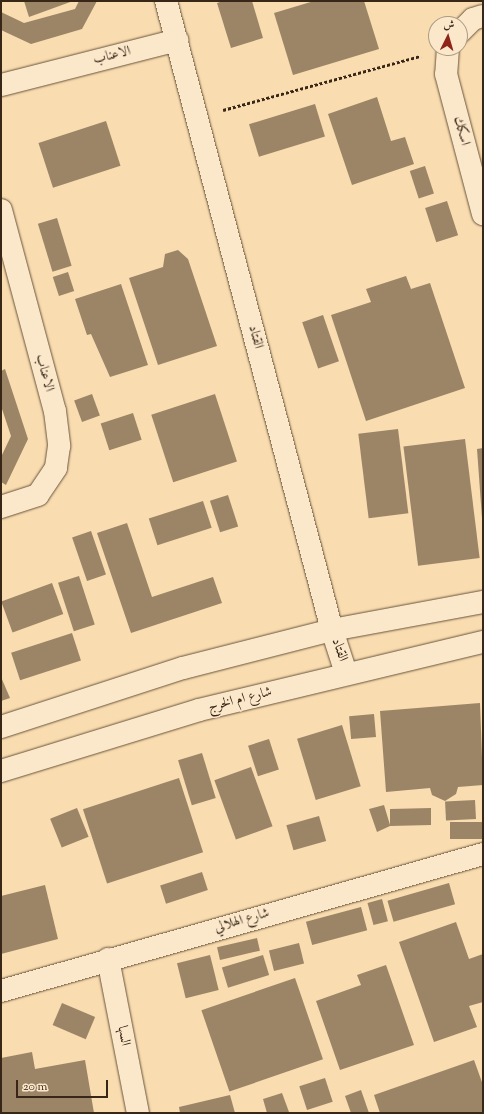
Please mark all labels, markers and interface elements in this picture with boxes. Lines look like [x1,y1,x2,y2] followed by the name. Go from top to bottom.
[428,16,468,56] north arrow
[443,17,455,33] text: ش
[91,43,133,69] street label: الاعناب
[449,114,473,148] street label: اسكك
[244,323,266,351] street label: القتاد
[31,352,57,394] street label: الاعناب
[327,636,351,664] street label: القتاد
[206,684,274,716] street label: شارع ام الخرج
[213,905,271,937] street label: شارع الهلالي
[113,1024,133,1048] street label: السها
[18,1072,110,1098] scale bar
[23,1078,47,1096] text: 20 m

